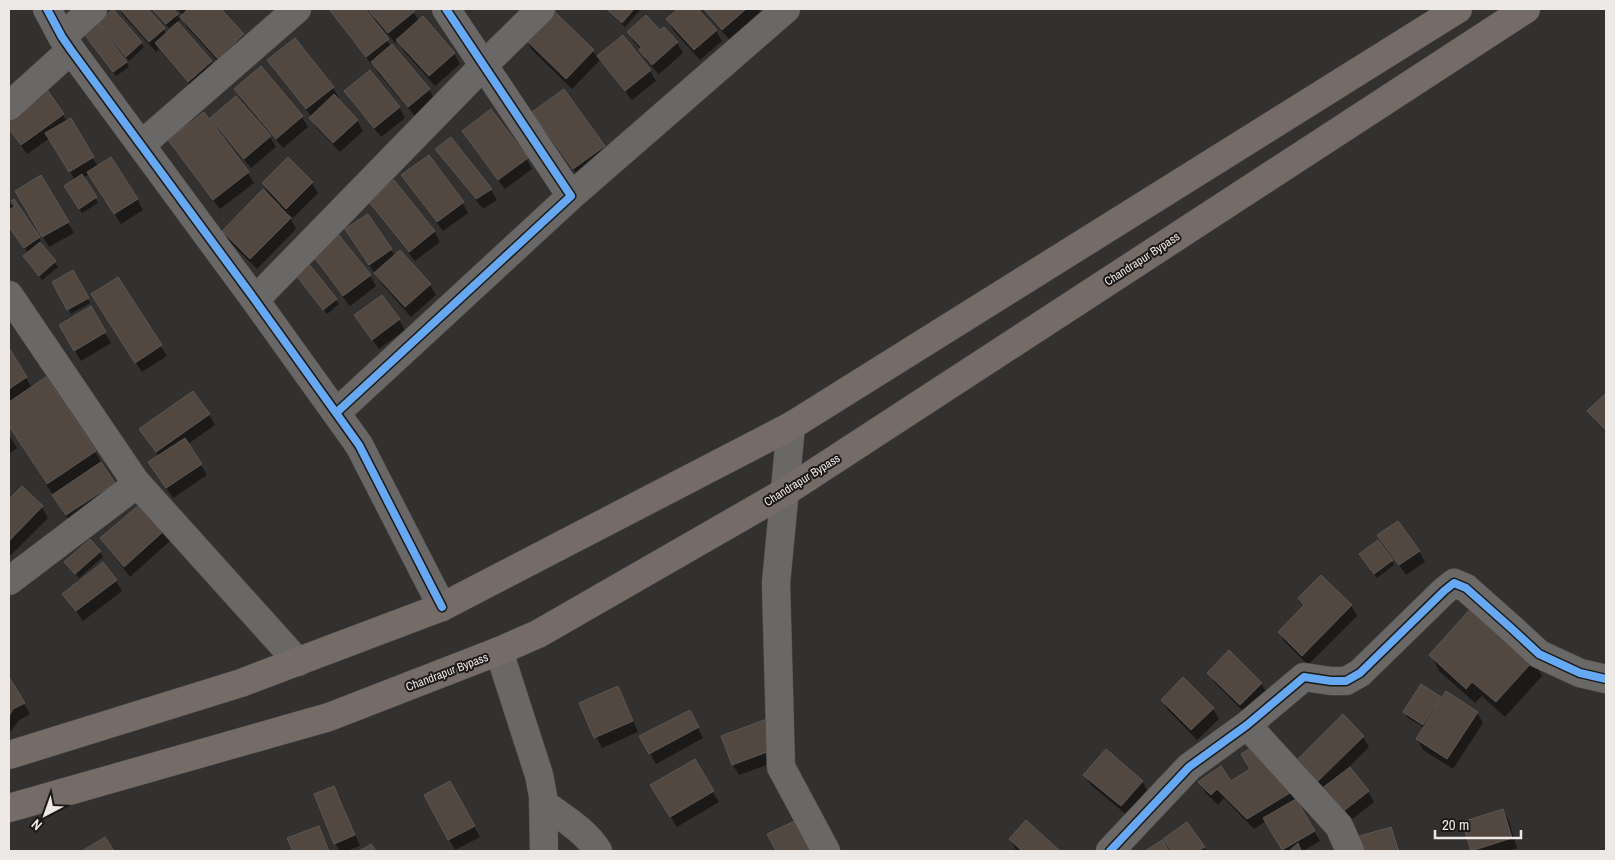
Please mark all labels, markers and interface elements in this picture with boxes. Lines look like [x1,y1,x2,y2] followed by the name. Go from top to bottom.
[1101,229,1183,289] street label: Chandrapur Bypass
[761,450,843,510] street label: Chandrapur Bypass
[404,649,491,695] street label: Chandrapur Bypass
[20,790,70,840] north arrow
[1435,808,1521,840] scale bar
[1442,814,1469,835] text: 20 m
[27,815,46,834] text: N

